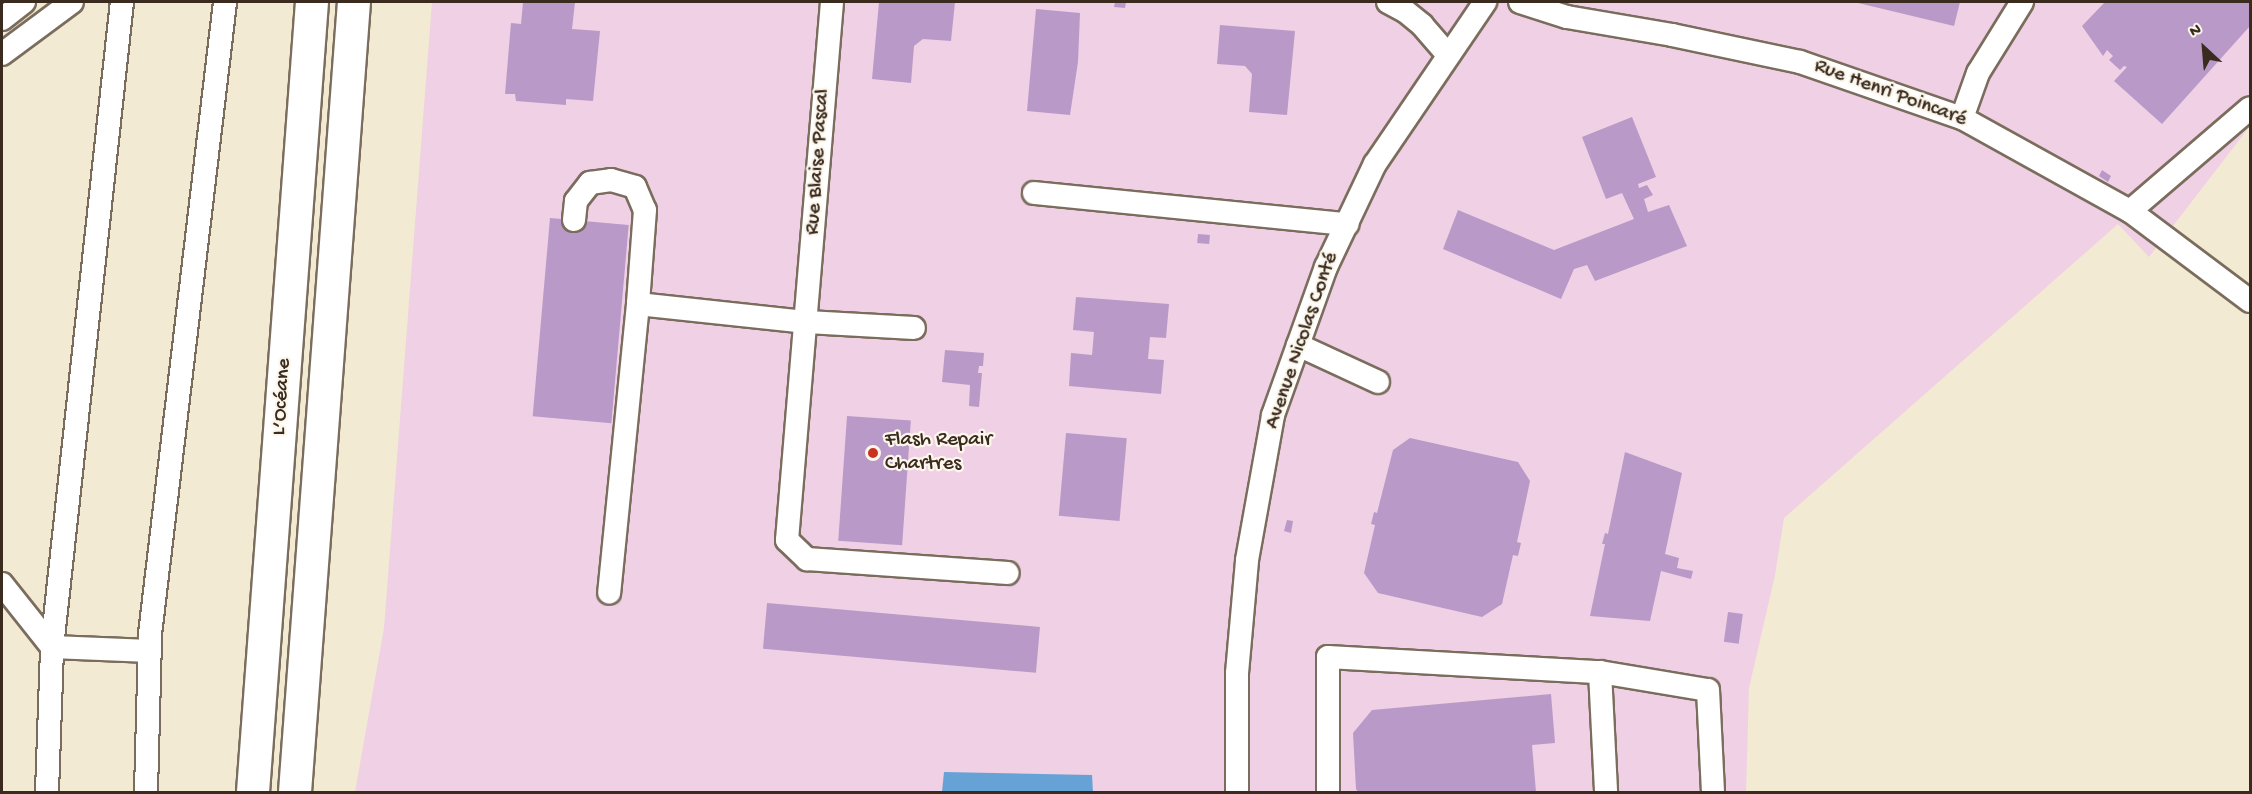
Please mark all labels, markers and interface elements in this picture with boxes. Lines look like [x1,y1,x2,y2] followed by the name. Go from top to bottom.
[2174,18,2234,78] north arrow
[2187,21,2205,42] text: N
[1810,55,1970,133] street label: Rue Henri Poincaré
[801,88,837,236] street label: Rue Blaise Pascal
[1261,249,1345,433] street label: Avenue Nicolas Conté
[268,358,298,436] street label: L’Océane
[885,428,992,478] place label: Flash Repair Chartres
[866,446,880,460] marker: Flash Repair Chartres

